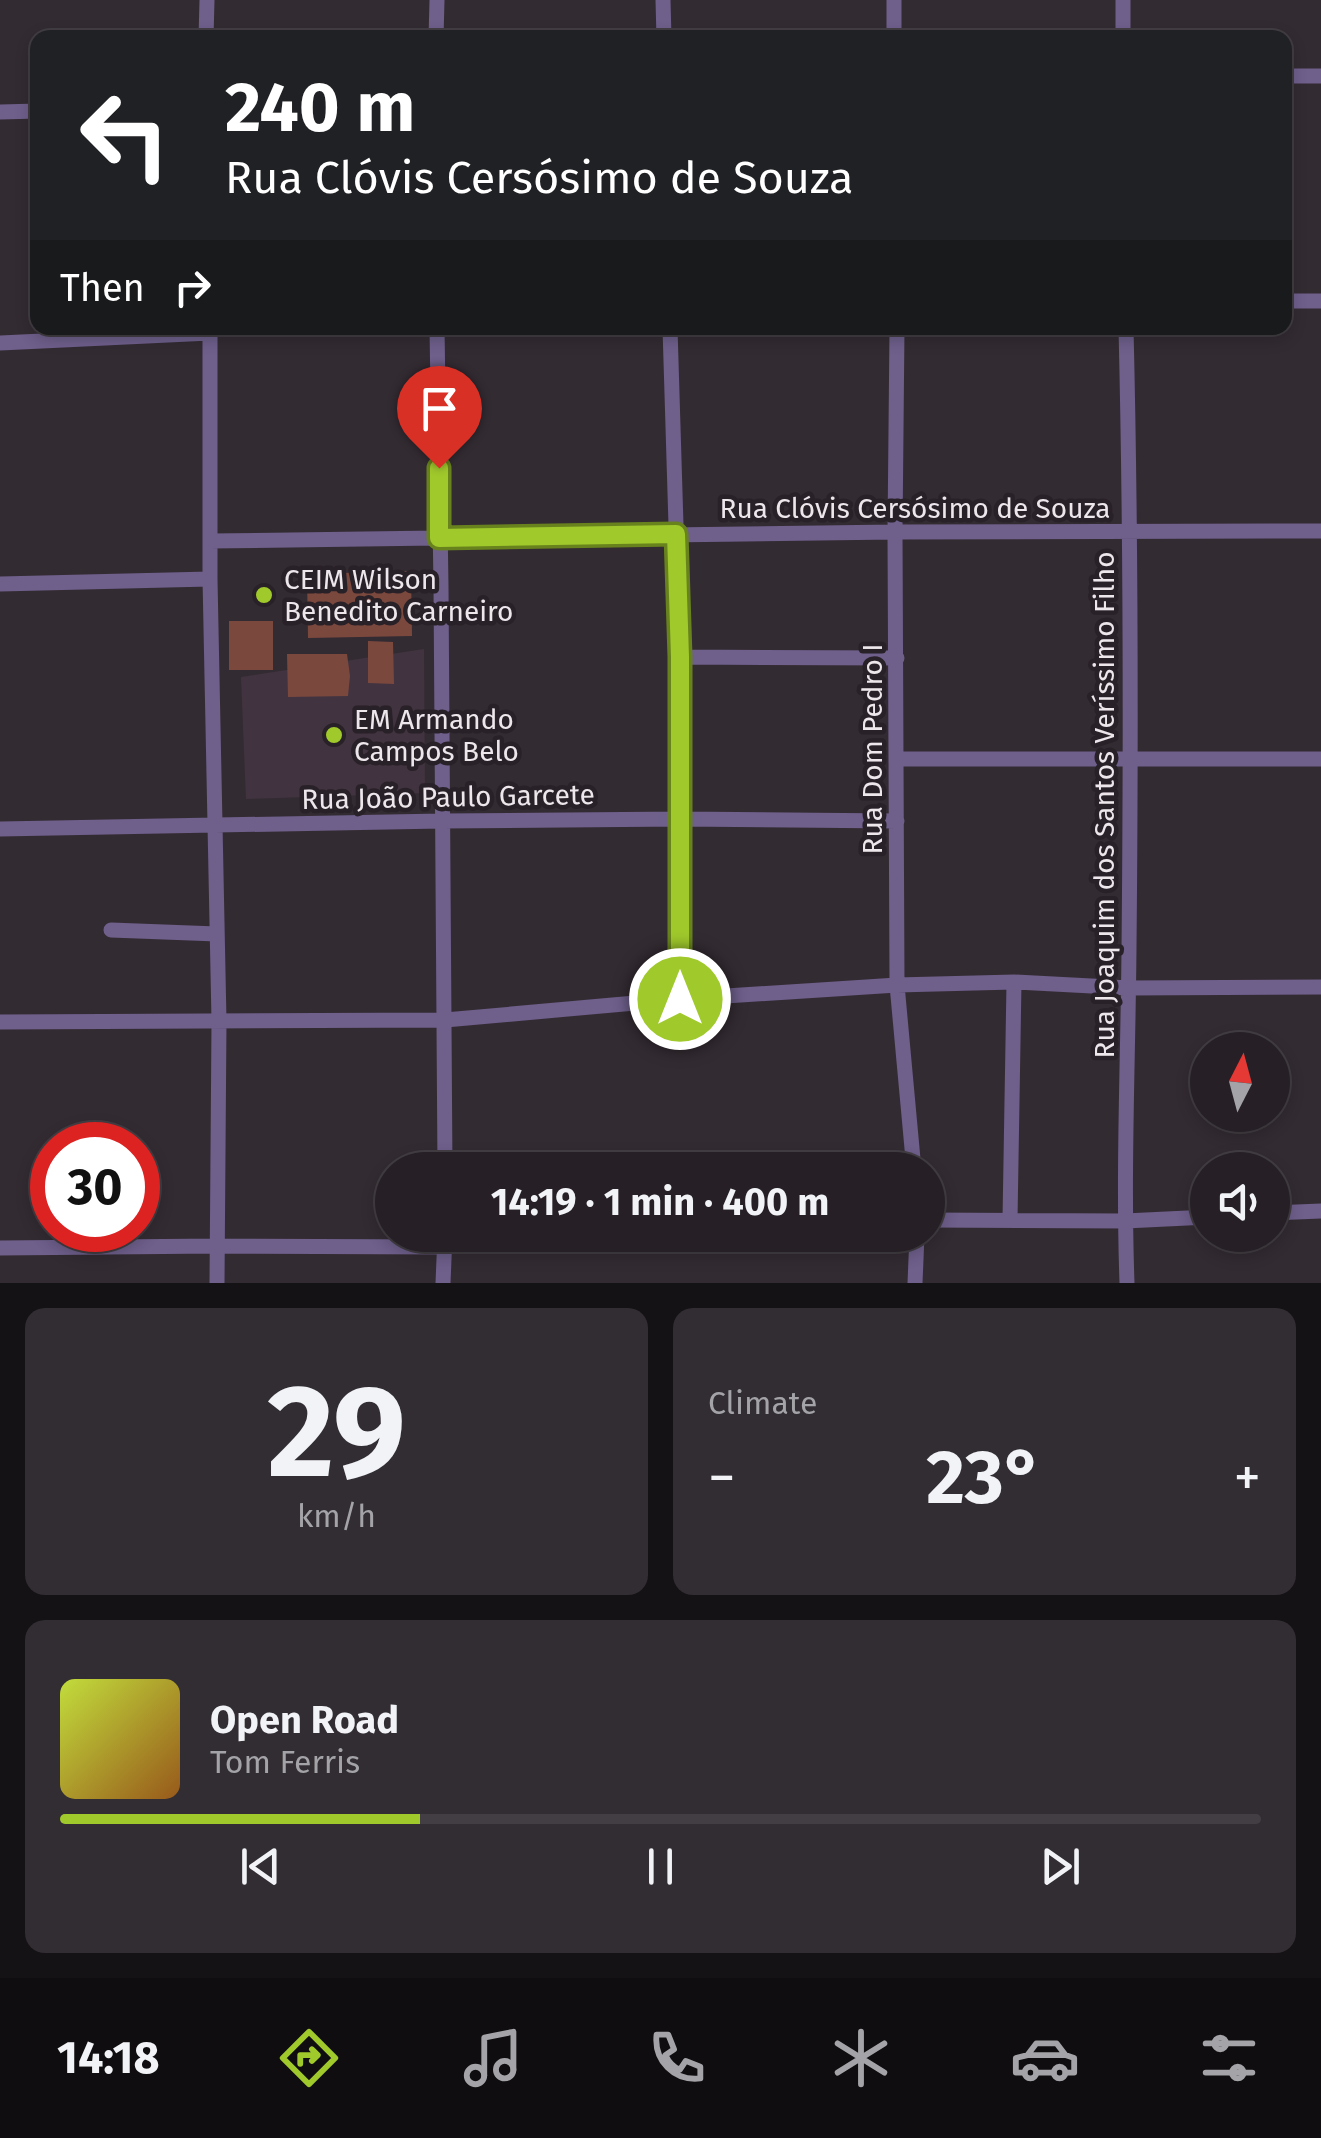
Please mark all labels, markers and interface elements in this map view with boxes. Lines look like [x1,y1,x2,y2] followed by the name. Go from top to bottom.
[225,66,415,150] text: 240 m
[60,70,190,200] icon: left
[225,151,854,205] text: Rua Clóvis Cersósimo de Souza
[165,260,220,315] icon: right
[60,265,145,311] text: Then
[397,366,482,469] pin
[412,381,467,436] icon: arrive
[719,492,1111,525] street label: Rua Clóvis Cersósimo de Souza
[1088,551,1121,1059] street label: Rua Joaquim dos Santos Veríssimo Filho
[284,563,513,628] place label: CEIM Wilson Benedito Carneiro
[253,584,275,606] marker: CEIM Wilson Benedito Carneiro
[856,643,889,855] street label: Rua Dom Pedro I
[354,703,519,768] place label: EM Armando Campos Belo
[323,724,345,746] marker: EM Armando Campos Belo
[301,778,595,816] street label: Rua João Paulo Garcete
[628,947,732,1051] position arrow
[1190,1032,1290,1132] north arrow
[1190,1032,1290,1252] map controls
[30,1122,160,1252] speed limit sign: 30
[1190,1152,1290,1252] button: sound
[491,1179,829,1225] text: 14:19 · 1 min · 400 m
[267,1354,406,1510] text: 29
[708,1384,817,1422] text: Climate
[926,1433,1043,1523] text: 23°
[708,1445,736,1511] text: −
[1234,1445,1261,1511] text: +
[297,1497,376,1535] text: km/h
[210,1697,399,1743] text: Open Road
[210,1743,360,1781] text: Tom Ferris
[233,1839,288,1894] icon: previous
[633,1839,688,1894] icon: pause
[1033,1839,1088,1894] icon: next
[274,2023,344,2093] icon: directions
[458,2023,528,2093] icon: music
[642,2023,712,2093] icon: phone
[826,2023,896,2093] icon: climate
[1010,2023,1080,2093] icon: car
[1194,2023,1264,2093] icon: filters
[57,2031,160,2085] text: 14:18

